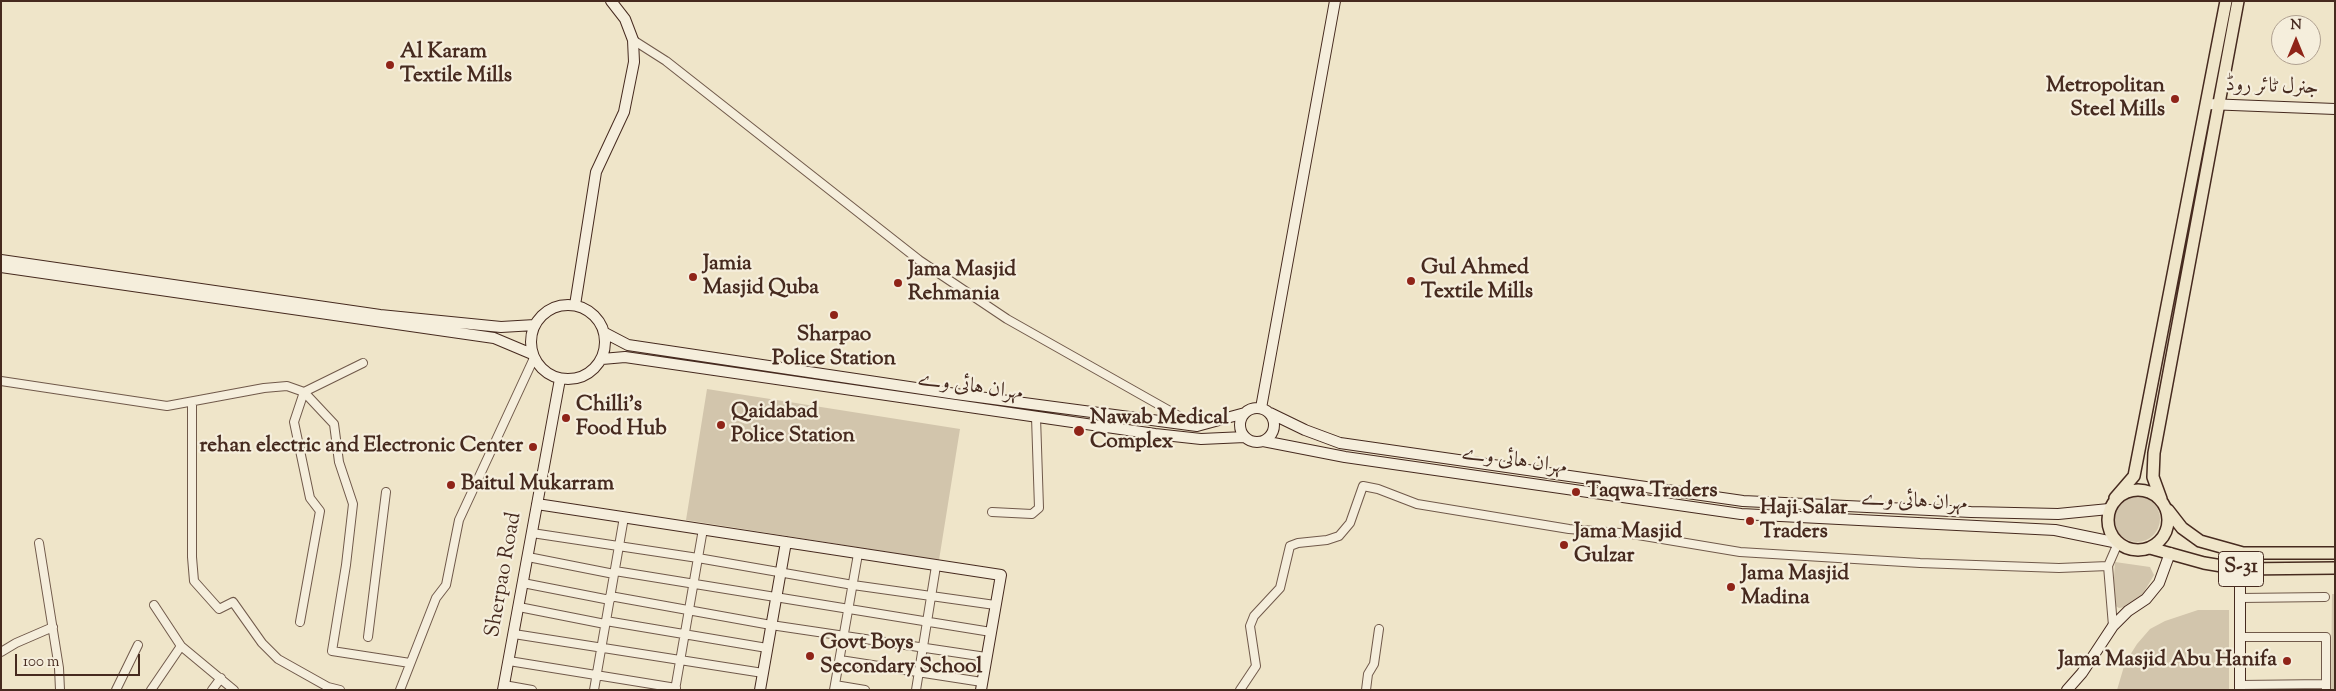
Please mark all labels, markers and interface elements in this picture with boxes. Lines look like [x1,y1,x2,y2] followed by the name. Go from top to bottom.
[2271,15,2321,65] north arrow
[2290,16,2302,36] text: N
[400,40,512,90] place label: Al Karam Textile Mills
[384,59,396,71] marker: Al Karam Textile Mills
[2046,74,2165,124] place label: Metropolitan Steel Mills
[2225,74,2319,102] street label: جنرل ٹائر روڈ
[2169,93,2181,105] marker: Metropolitan Steel Mills
[703,252,819,302] place label: Jamia Masjid Quba
[1421,256,1533,306] place label: Gul Ahmed Textile Mills
[908,258,1016,308] place label: Jama Masjid Rehmania
[687,271,699,283] marker: Jamia Masjid Quba
[1405,275,1417,287] marker: Gul Ahmed Textile Mills
[892,277,904,289] marker: Jama Masjid Rehmania
[828,309,840,321] marker: Sharpao Police Station
[772,323,896,373] place label: Sharpao Police Station
[916,368,1024,408] street label: مہران ہائی وے
[576,393,667,443] place label: Chilli's Food Hub
[731,400,855,450] place label: Qaidabad Police Station
[1090,406,1229,456] place label: Nawab Medical Complex
[560,412,572,424] marker: Chilli's Food Hub
[715,419,727,431] marker: Qaidabad Police Station
[1072,424,1086,438] marker: Nawab Medical Complex
[199,434,523,460] place label: rehan electric and Electronic Center
[527,441,539,453] marker: rehan electric and Electronic Center
[1460,442,1568,482] street label: مہران ہائی وے
[461,472,614,498] place label: Baitul Mukarram
[445,479,457,491] marker: Baitul Mukarram
[1586,479,1717,505] place label: Taqwa Traders
[1570,486,1582,498] marker: Taqwa Traders
[1860,488,1968,518] street label: مہران ہائی وے
[1760,496,1848,546] place label: Haji Salar Traders
[482,511,528,639] street label: Sherpao Road
[1744,515,1756,527] marker: Haji Salar Traders
[1574,520,1682,570] place label: Jama Masjid Gulzar
[1558,539,1570,551] marker: Jama Masjid Gulzar
[2218,552,2264,586] road number: S-31
[1741,562,1849,612] place label: Jama Masjid Madina
[1725,581,1737,593] marker: Jama Masjid Madina
[820,631,982,681] place label: Govt Boys Secondary School
[18,644,142,676] scale bar
[2058,648,2277,674] place label: Jama Masjid Abu Hanifa
[804,650,816,662] marker: Govt Boys Secondary School
[23,652,59,673] text: 100 m
[2281,655,2293,667] marker: Jama Masjid Abu Hanifa

